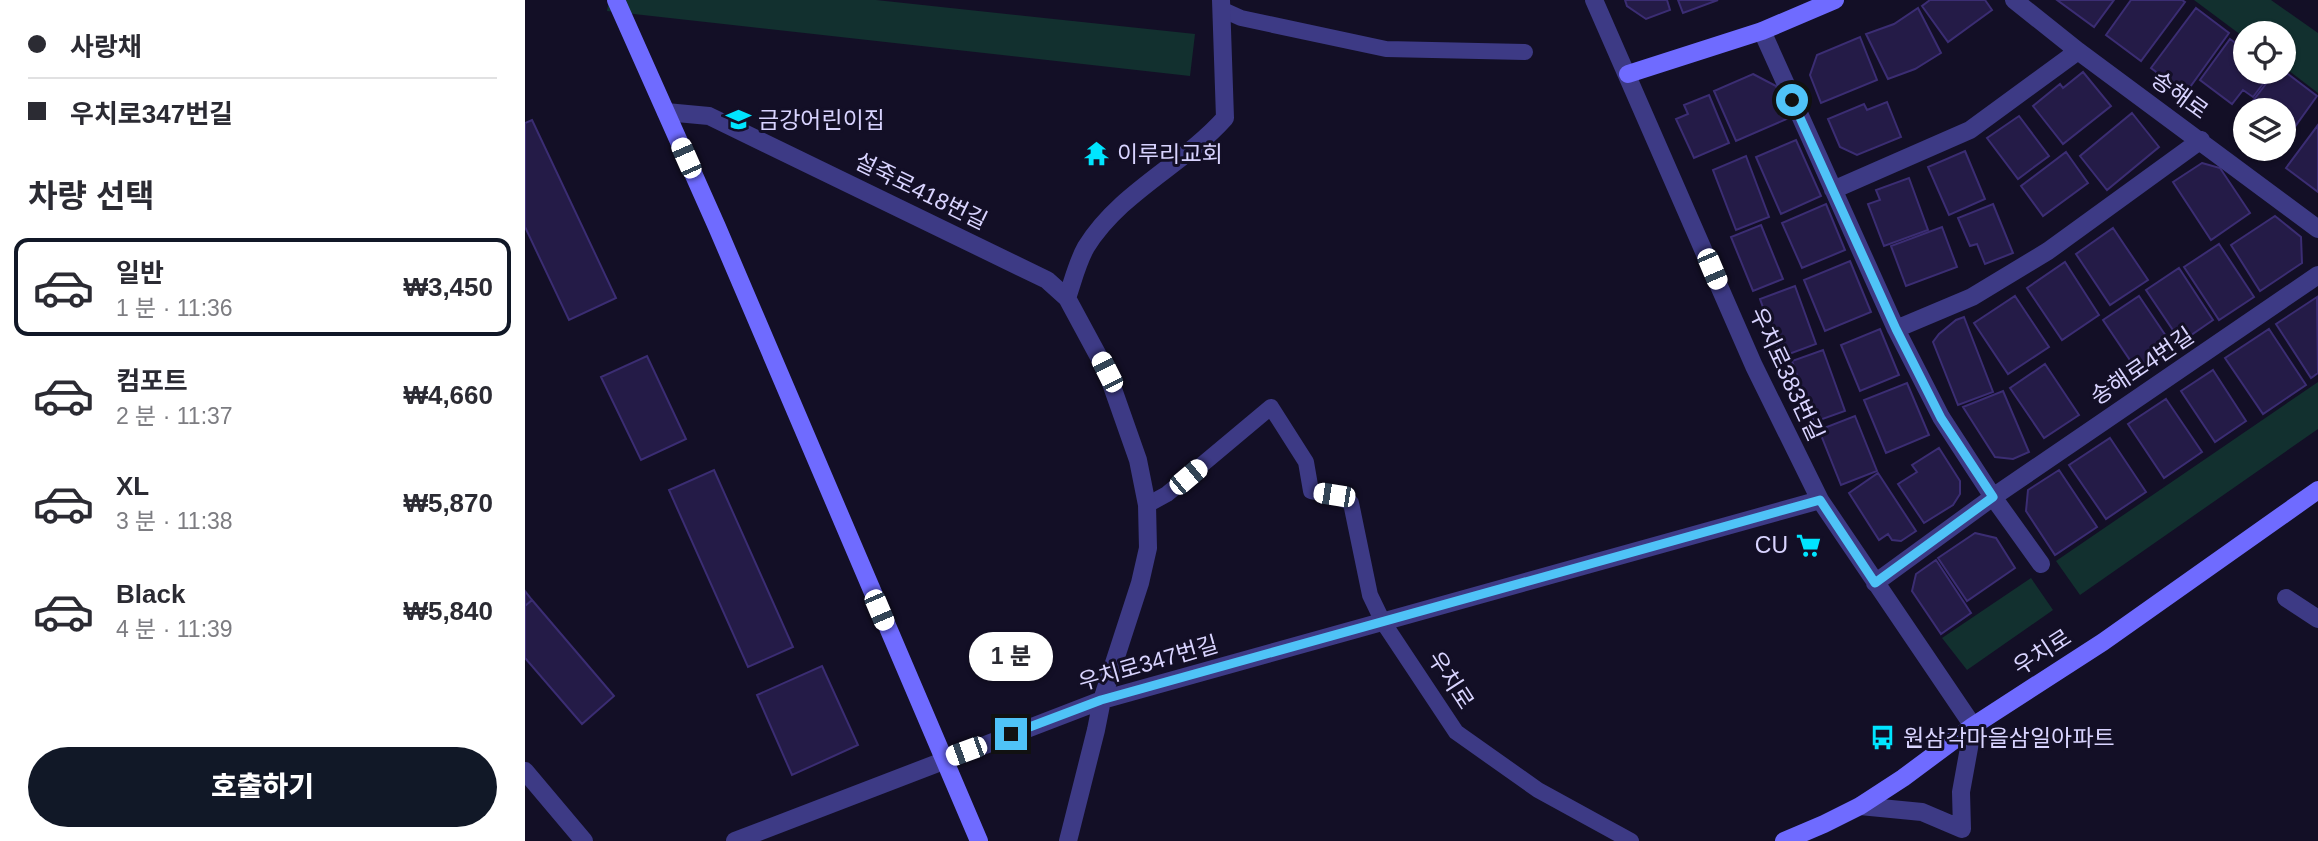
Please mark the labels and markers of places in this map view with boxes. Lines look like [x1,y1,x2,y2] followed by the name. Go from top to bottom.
[724,106,752,134] school or university icon: 금강어린이집
[758,107,885,133] place label: 금강어린이집
[1083,140,1111,168] temple icon: 이루리교회
[1117,141,1223,167] place label: 이루리교회
[1794,531,1822,559] supermarket icon: CU
[1755,532,1788,558] place label: CU
[1869,724,1897,752] bus stop icon: 원삼각마을삼일아파트
[1903,725,2115,751] place label: 원삼각마을삼일아파트

